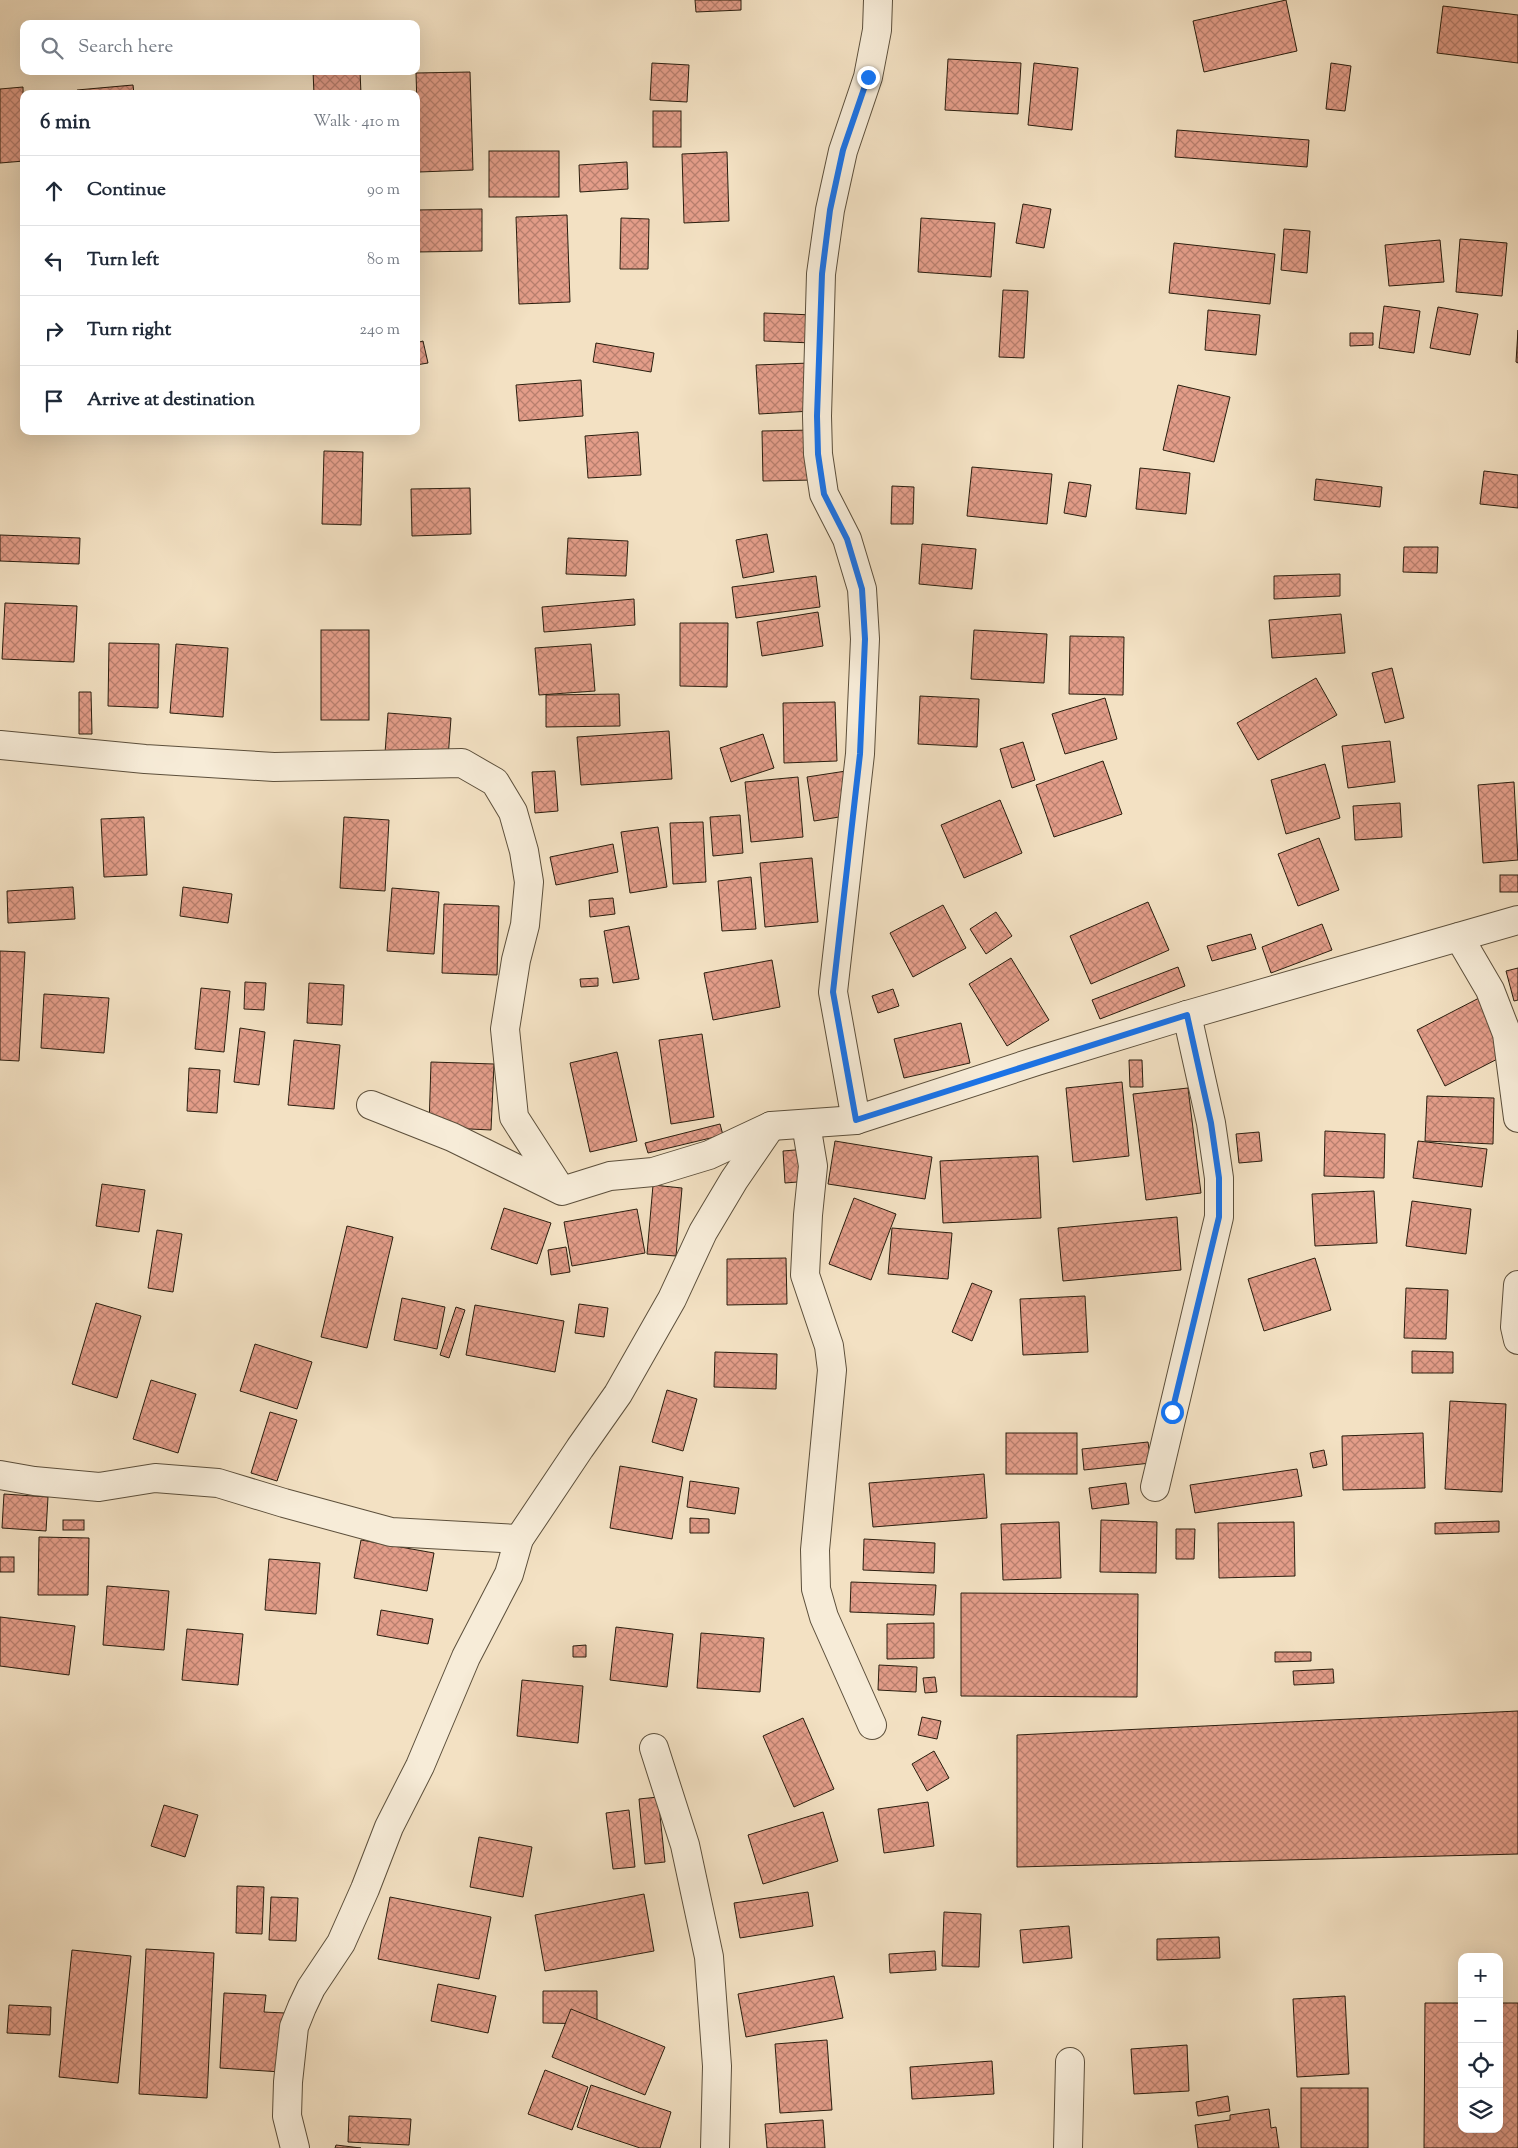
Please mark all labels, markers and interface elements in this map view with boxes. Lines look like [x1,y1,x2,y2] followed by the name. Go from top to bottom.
[20,20,420,75] search box
[38,34,66,62] icon: search
[78,34,173,61] text: Search here
[857,66,880,89] route end
[40,108,91,138] text: 6 min
[313,111,400,134] text: Walk · 410 m
[40,177,68,205] icon: ahead
[87,177,166,204] text: Continue
[367,179,400,202] text: 90 m
[40,247,68,275] icon: left
[87,247,159,274] text: Turn left
[367,249,400,272] text: 80 m
[40,317,68,345] icon: right
[87,317,171,344] text: Turn right
[359,319,400,342] text: 240 m
[40,387,68,415] icon: arrive
[87,387,255,414] text: Arrive at destination
[1161,1401,1184,1424] route start
[1458,1953,1503,2133] map controls
[1458,1953,1503,1998] button: +
[1458,1998,1503,2043] button: −
[1458,2043,1503,2088] button: locate
[1458,2088,1503,2133] button: layers

